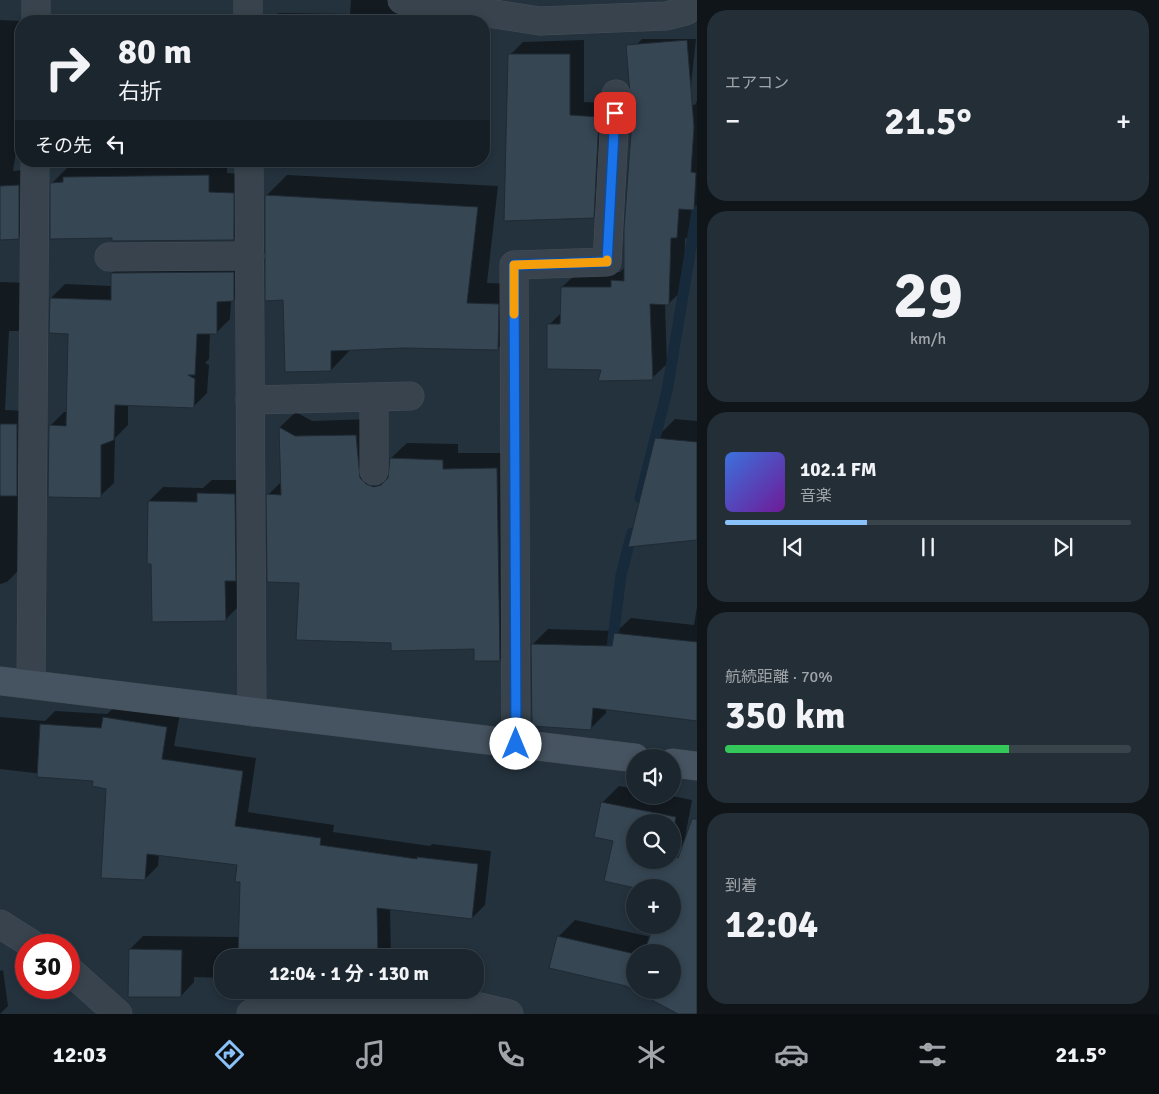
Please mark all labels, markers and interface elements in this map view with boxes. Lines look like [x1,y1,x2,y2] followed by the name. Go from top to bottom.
[118,30,192,73] text: 80 m
[35,35,100,100] icon: right
[725,73,789,93] text: エアコン
[118,78,162,105] text: 右折
[594,92,636,134] pin
[884,98,972,145] text: 21.5°
[601,99,629,127] icon: arrive
[725,104,740,138] text: −
[1116,104,1131,138] text: +
[102,130,130,158] icon: left
[35,134,92,158] text: その先
[893,256,963,336] text: 29
[910,329,946,349] text: km/h
[800,458,877,482] text: 102.1 FM
[800,486,832,506] text: 音楽
[779,533,807,561] icon: previous
[914,533,942,561] icon: pause
[1049,533,1077,561] icon: next
[725,667,833,687] text: 航続距離 · 70%
[725,692,846,739] text: 350 km
[489,717,541,769] position arrow
[626,749,681,999] map controls
[626,749,681,804] button: sound
[626,814,681,869] button: search
[725,876,757,896] text: 到着
[626,879,681,934] button: +
[725,901,818,948] text: 12:04
[15,934,80,999] speed limit sign: 30
[626,944,681,999] button: −
[269,962,429,986] text: 12:04 · 1 分 · 130 m
[212,1037,247,1072] icon: directions
[353,1037,388,1072] icon: music
[493,1037,528,1072] icon: phone
[634,1037,669,1072] icon: climate
[774,1037,809,1072] icon: car
[915,1037,950,1072] icon: filters
[53,1041,107,1068] text: 12:03
[1055,1041,1106,1068] text: 21.5°

